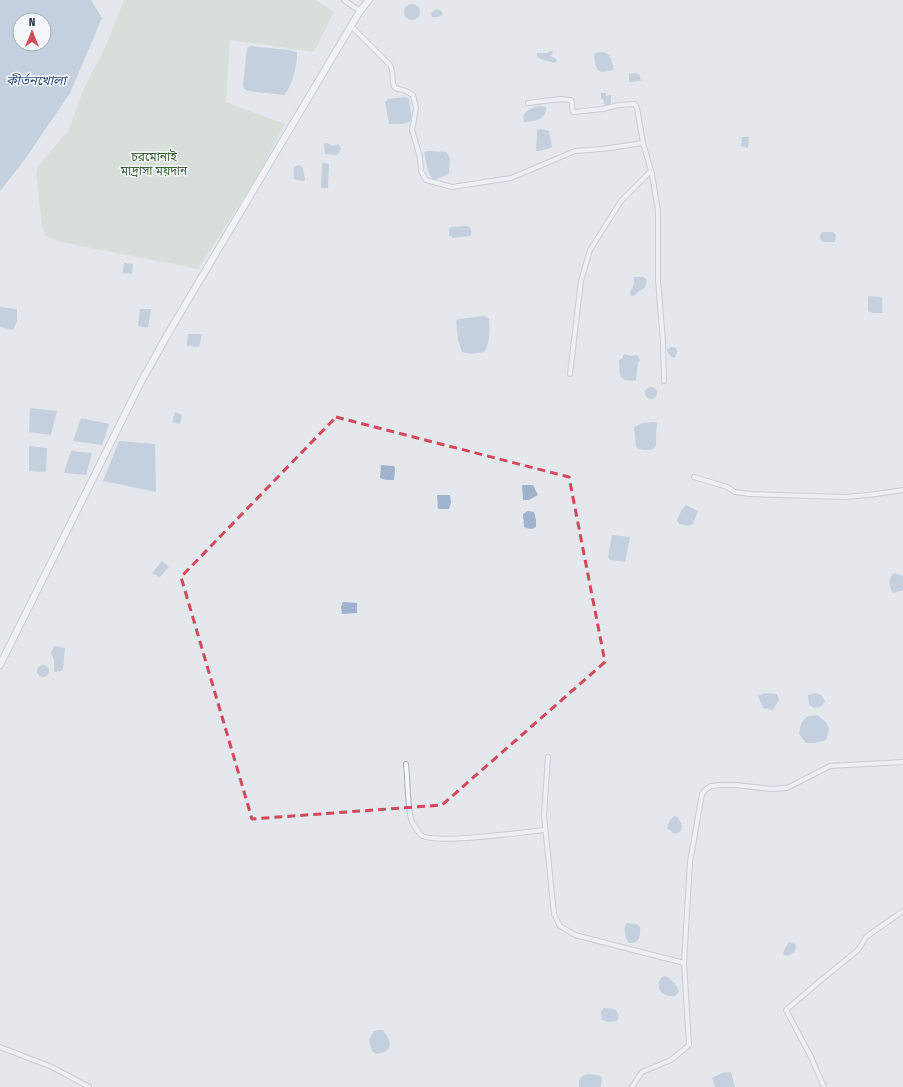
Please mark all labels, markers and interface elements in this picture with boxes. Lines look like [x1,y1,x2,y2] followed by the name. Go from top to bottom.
[12,12,52,52] north arrow
[29,16,35,29] text: N
[6,73,69,88] water label: কীর্তনখোলা
[120,149,188,178] park label: চরমোনাই মাদ্রাসা ময়দান

